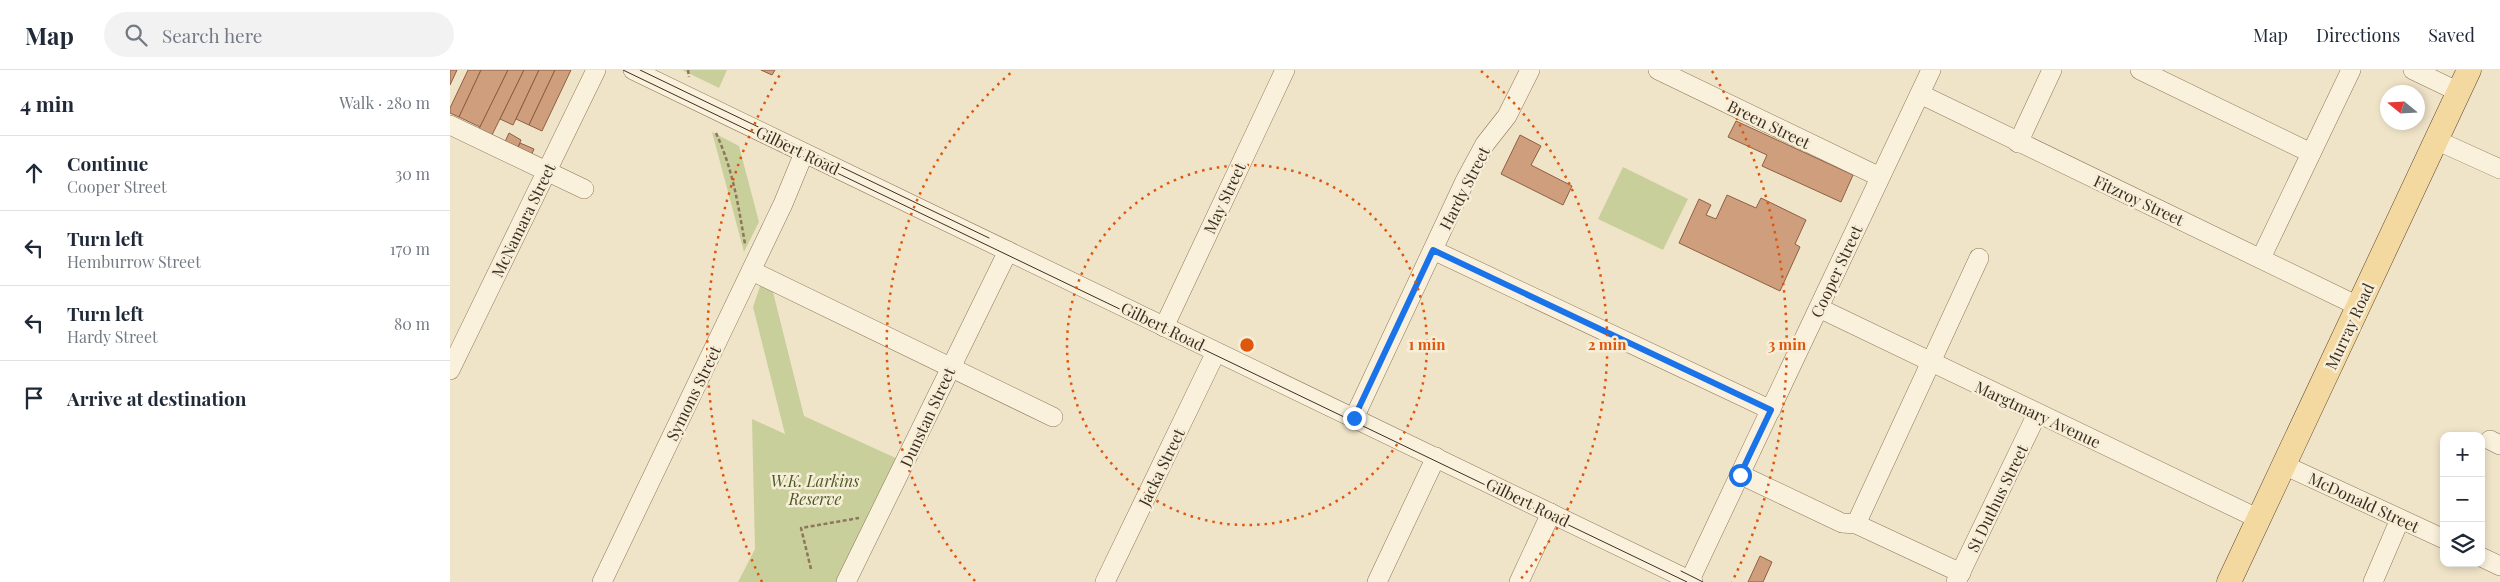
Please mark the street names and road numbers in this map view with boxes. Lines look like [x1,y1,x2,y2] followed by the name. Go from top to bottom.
[1724,95,1814,153] street label: Breen Street
[753,121,843,179] street label: Gilbert Road
[1434,143,1494,233] street label: Hardy Street
[486,159,560,280] street label: McNamara Street
[1198,159,1250,237] street label: May Street
[2091,170,2188,230] street label: Fitzroy Street
[1805,221,1867,321] street label: Cooper Street
[2320,279,2378,373] street label: Murray Road
[1118,297,1208,355] street label: Gilbert Road
[661,342,725,444] street label: Symons Street
[895,363,959,470] street label: Dunstan Street
[1972,376,2104,452] street label: Margtmary Avenue
[1133,424,1189,510] street label: Jacka Street
[1962,440,2032,555] street label: St Duthus Street
[2305,467,2423,537] street label: McDonald Street
[1483,473,1573,531] street label: Gilbert Road

